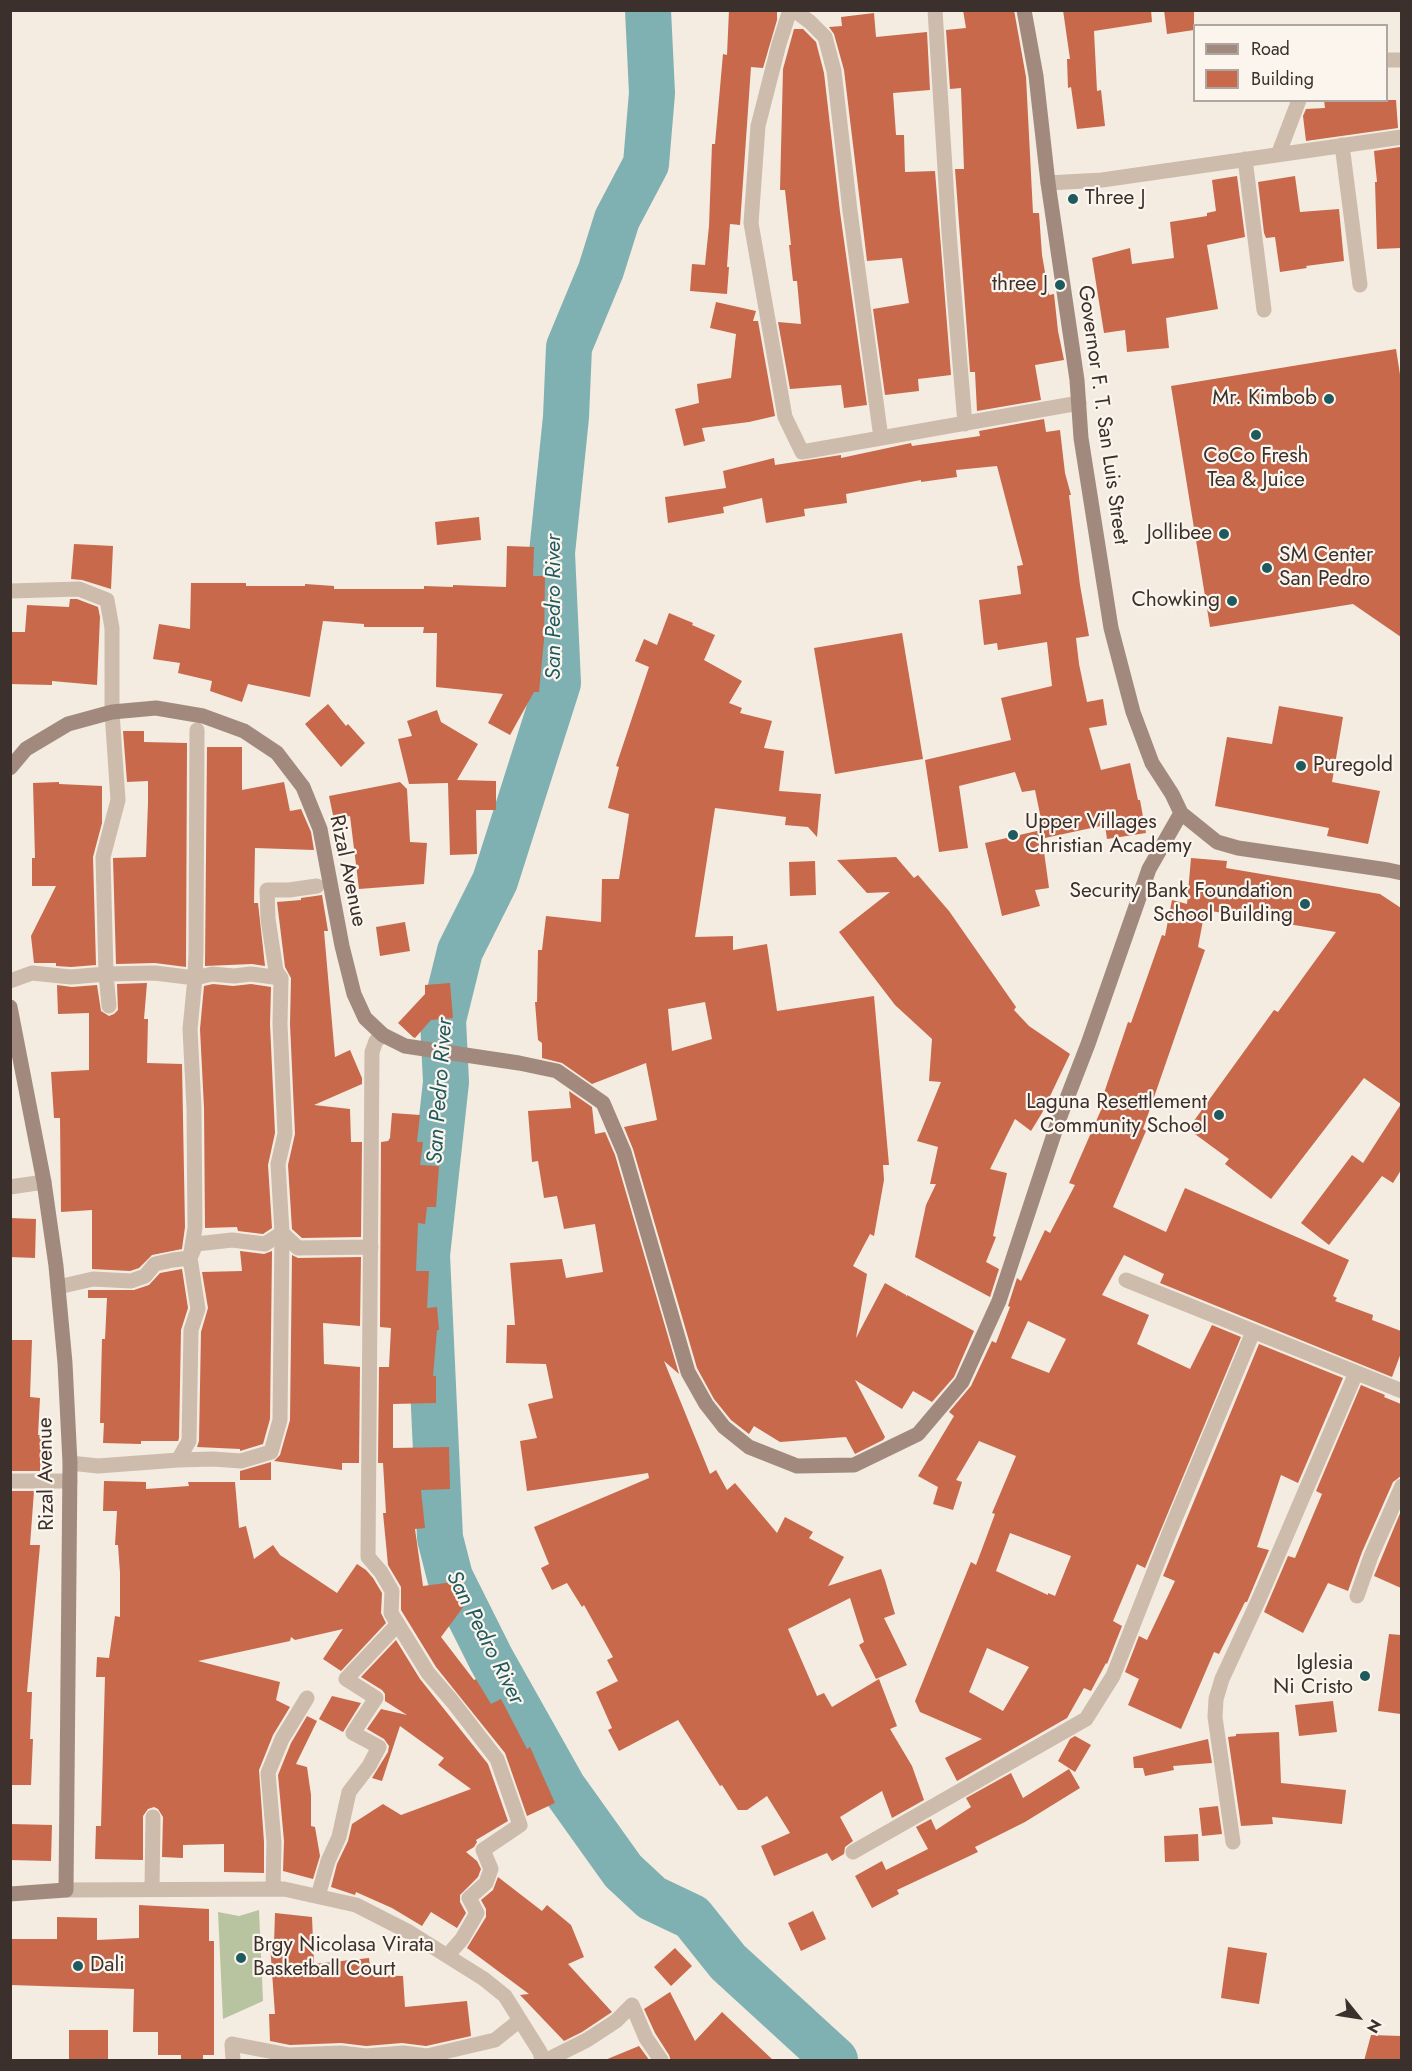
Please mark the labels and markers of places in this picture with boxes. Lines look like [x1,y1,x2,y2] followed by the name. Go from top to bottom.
[1085,186,1146,212] place label: Three J
[1066,192,1080,206] marker: Three J
[992,272,1048,298] place label: three J
[1053,278,1067,292] marker: three J
[1212,386,1317,412] place label: Mr. Kimbob
[1322,392,1336,406] marker: Mr. Kimbob
[1249,428,1263,442] marker: CoCo Fresh Tea & Juice
[1203,444,1309,494] place label: CoCo Fresh Tea & Juice
[1147,521,1212,547] place label: Jollibee
[1217,527,1231,541] marker: Jollibee
[1279,543,1373,593] place label: SM Center San Pedro
[1260,561,1274,575] marker: SM Center San Pedro
[1131,588,1220,614] place label: Chowking
[1225,594,1239,608] marker: Chowking
[1313,753,1393,779] place label: Puregold
[1294,759,1308,773] marker: Puregold
[1025,810,1192,860] place label: Upper Villages Christian Academy
[1006,828,1020,842] marker: Upper Villages Christian Academy
[1070,879,1293,929] place label: Security Bank Foundation School Building
[1298,897,1312,911] marker: Security Bank Foundation School Building
[1026,1090,1207,1140] place label: Laguna Resettlement Community School
[1212,1108,1226,1122] marker: Laguna Resettlement Community School
[1273,1651,1353,1701] place label: Iglesia Ni Cristo
[1358,1669,1372,1683] marker: Iglesia Ni Cristo
[253,1933,434,1983] place label: Brgy Nicolasa Virata Basketball Court
[234,1951,248,1965] marker: Brgy Nicolasa Virata Basketball Court
[90,1953,125,1979] place label: Dali
[71,1959,85,1973] marker: Dali

